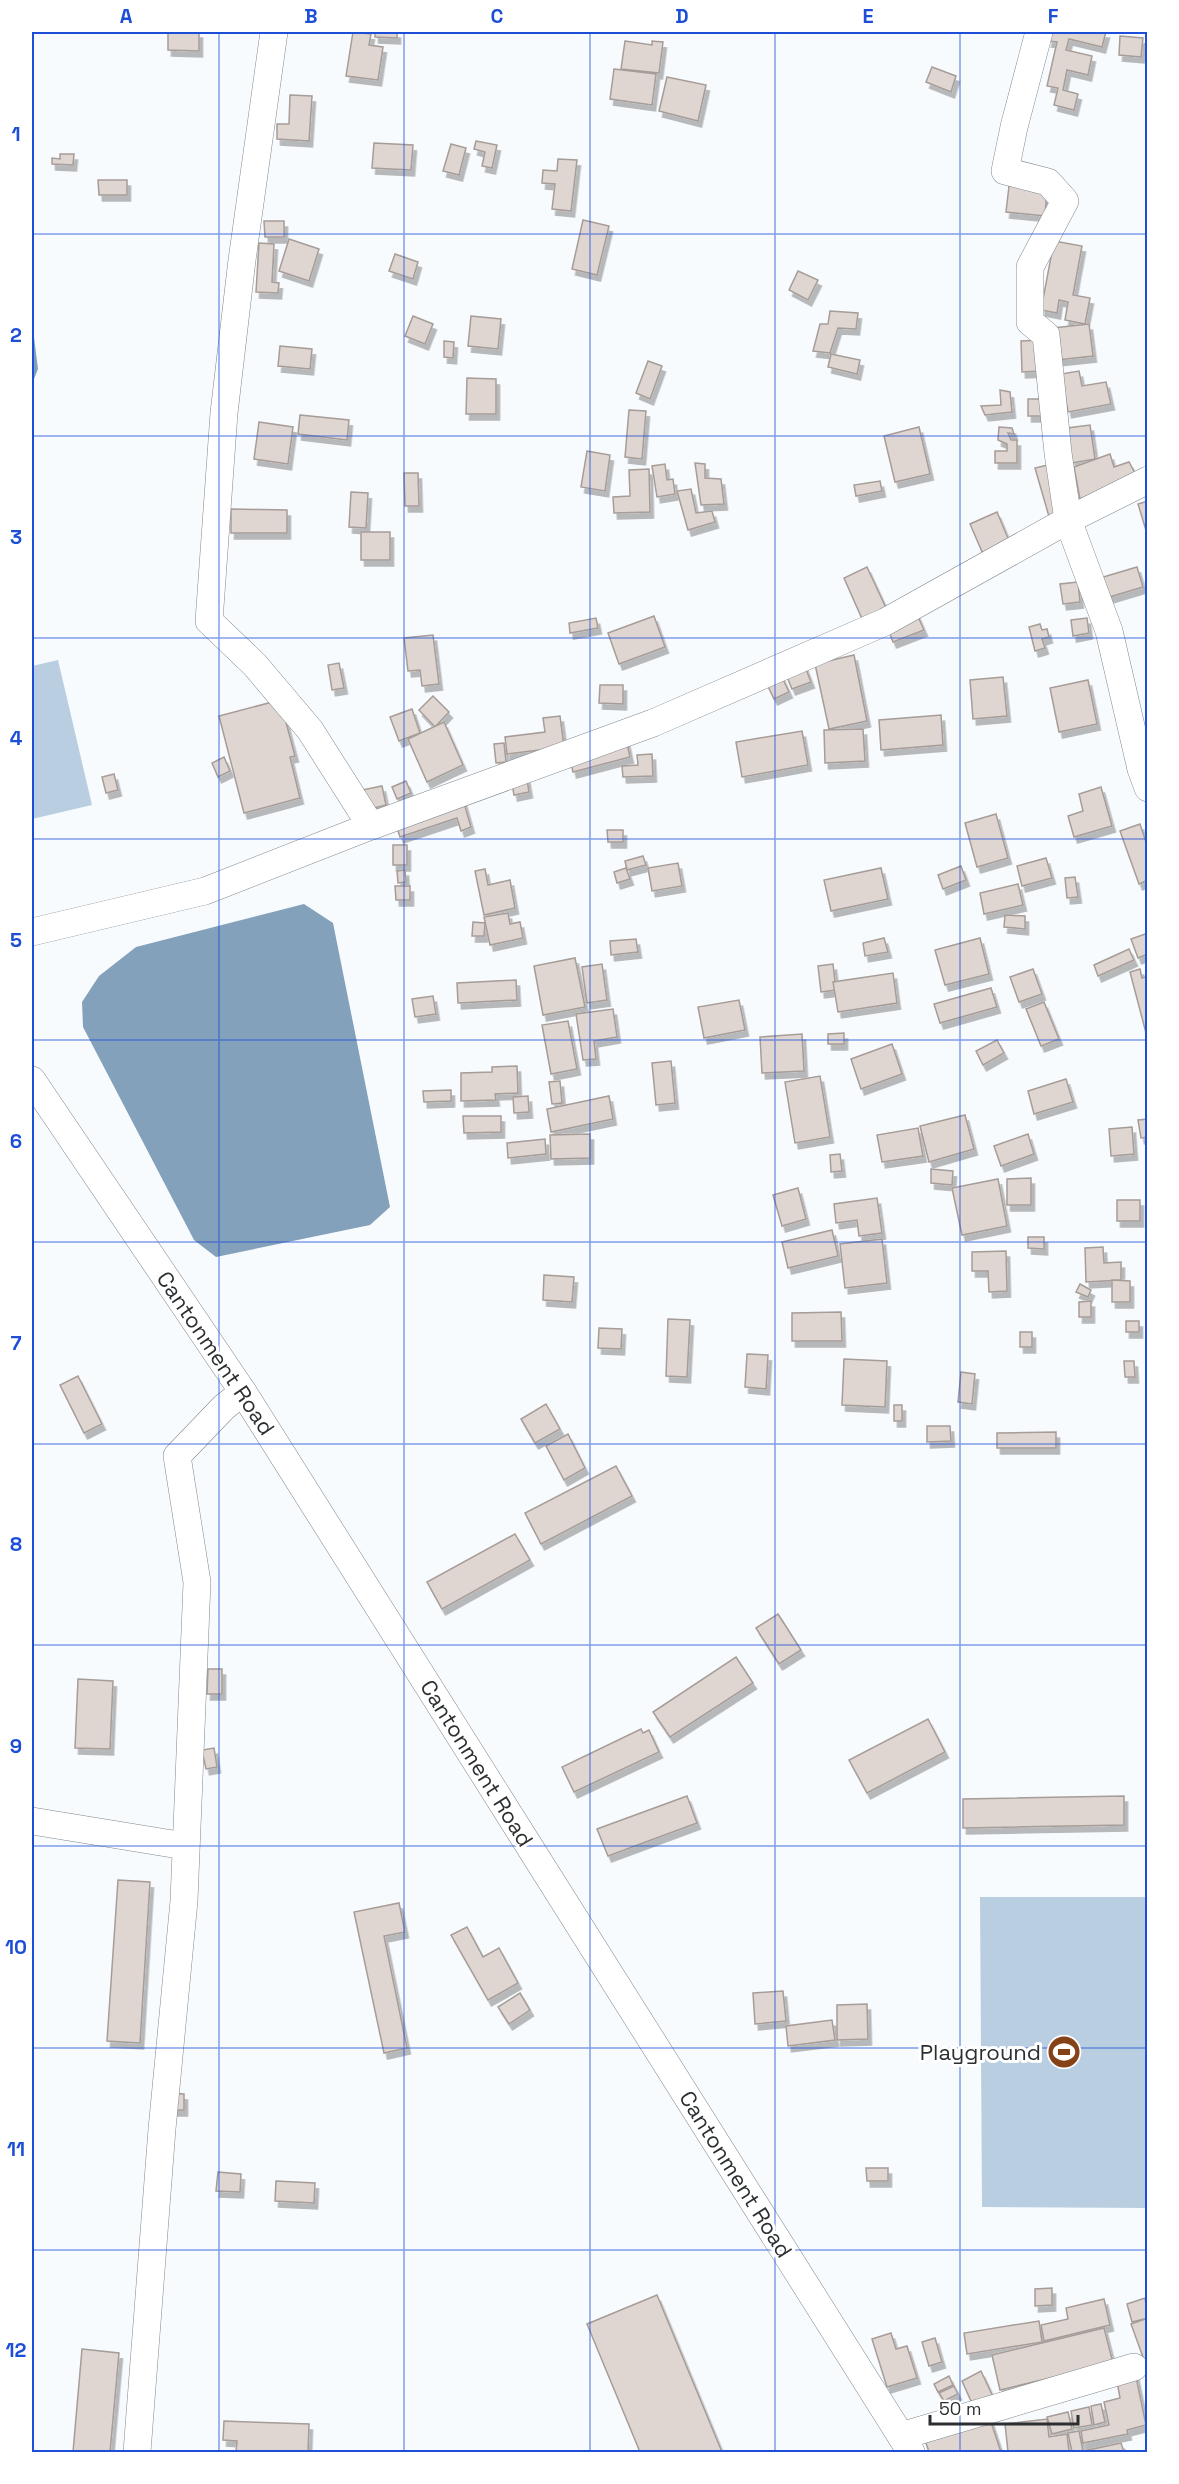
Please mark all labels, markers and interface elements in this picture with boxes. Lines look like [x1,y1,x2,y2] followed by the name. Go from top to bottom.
[120,3,133,29] text: A
[304,3,318,29] text: B
[491,3,504,29] text: C
[675,3,689,29] text: D
[862,3,874,29] text: E
[1048,3,1059,29] text: F
[11,121,21,147] text: 1
[10,322,22,348] text: 2
[10,524,22,550] text: 3
[10,725,23,751] text: 4
[10,927,22,953] text: 5
[10,1128,22,1154] text: 6
[151,1266,281,1440] street label: Cantonment Road
[10,1330,22,1356] text: 7
[10,1531,22,1557] text: 8
[414,1674,540,1852] street label: Cantonment Road
[10,1733,22,1759] text: 9
[5,1934,27,1960] text: 10
[1046,2034,1082,2070] sports icon: Playground
[920,2038,1041,2066] place label: Playground
[673,2085,799,2263] street label: Cantonment Road
[7,2136,25,2162] text: 11
[6,2337,27,2363] text: 12
[930,2388,1078,2426] scale bar
[939,2397,981,2420] text: 50 m

